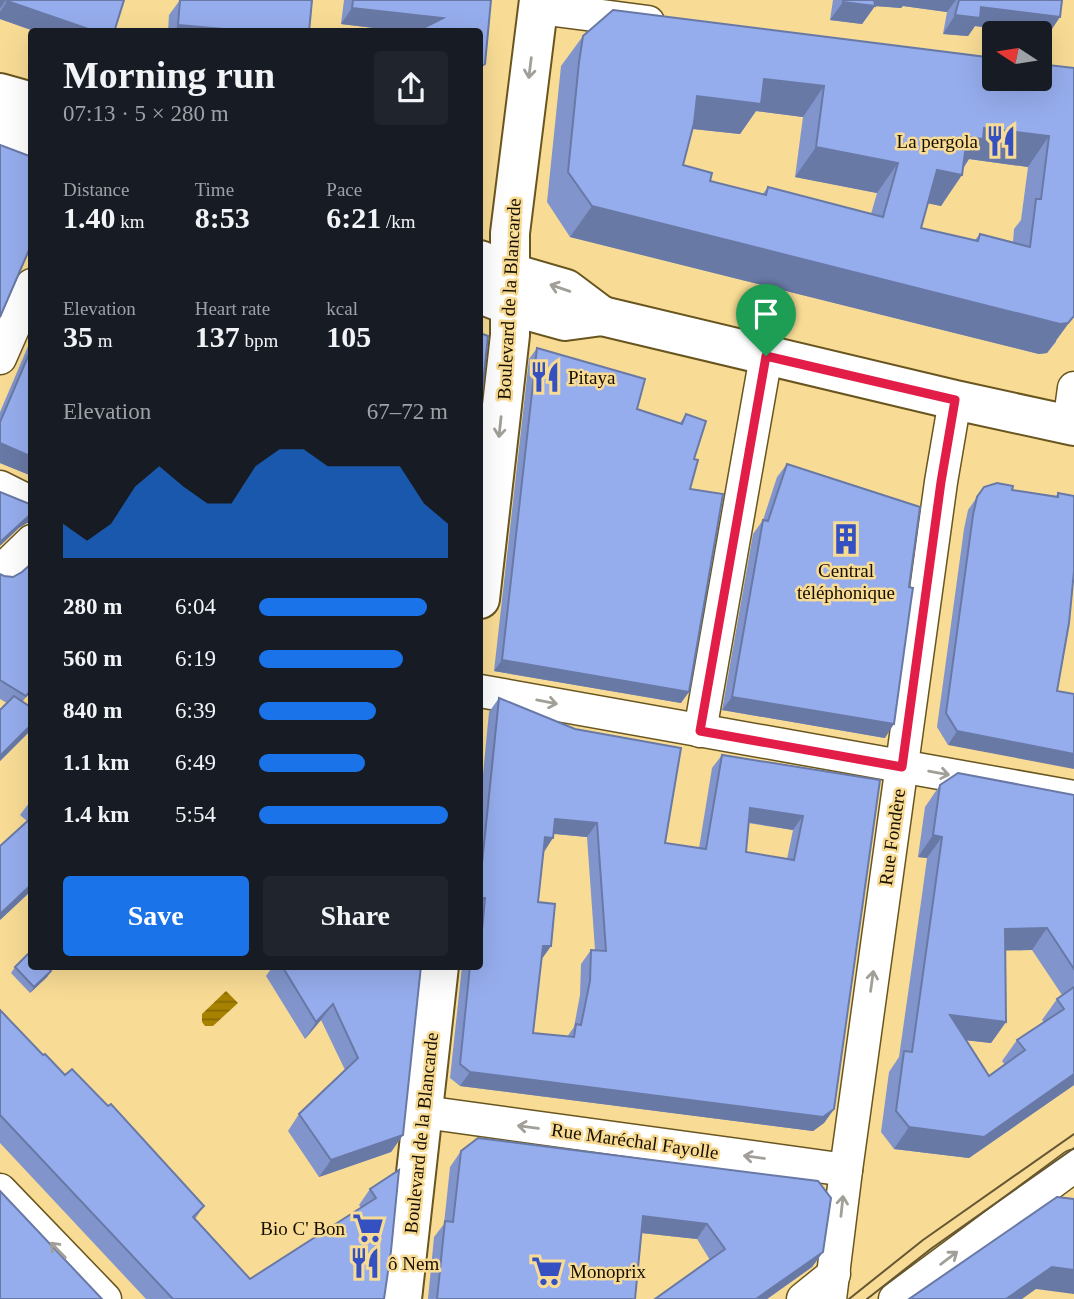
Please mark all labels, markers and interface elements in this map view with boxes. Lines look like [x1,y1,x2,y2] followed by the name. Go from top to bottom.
[982,21,1052,91] north arrow
[982,21,1052,91] map controls
[374,51,448,125] button: share
[63,54,275,96] text: Morning run
[524,56,537,79] one-way arrow
[63,101,229,126] text: 07:13 · 5 × 280 m
[984,124,1018,158] restaurant icon: La pergola
[897,131,979,152] place label: La pergola
[63,179,129,200] text: Distance
[195,179,234,200] text: Time
[326,179,362,200] text: Pace
[493,198,525,400] street label: Boulevard de la Blancarde
[63,201,116,234] text: 1.40
[195,201,250,234] text: 8:53
[326,201,381,234] text: 6:21
[116,211,145,232] text: km
[381,211,416,232] text: /km
[550,281,572,293] one-way arrow
[736,284,796,356] pin
[747,295,785,333] icon: arrive
[63,298,136,319] text: Elevation
[195,298,270,319] text: Heart rate
[326,298,358,319] text: kcal
[63,320,93,353] text: 35
[195,320,240,353] text: 137
[326,320,371,353] text: 105
[93,330,113,351] text: m
[240,330,278,351] text: bpm
[528,360,562,394] restaurant icon: Pitaya
[568,367,616,388] place label: Pitaya
[63,399,151,424] text: Elevation
[367,399,448,424] text: 67–72 m
[494,415,507,438] one-way arrow
[829,522,863,556] building icon: Central téléphonique
[797,560,895,603] place label: Central téléphonique
[63,594,122,619] text: 280 m
[175,594,216,619] text: 6:04
[63,646,122,671] text: 560 m
[175,646,216,671] text: 6:19
[535,696,558,710] one-way arrow
[63,698,122,723] text: 840 m
[175,698,216,723] text: 6:39
[63,750,129,775] text: 1.1 km
[175,750,216,775] text: 6:49
[927,767,950,781] one-way arrow
[875,787,909,887] street label: Rue Fondère
[63,802,129,827] text: 1.4 km
[175,802,216,827] text: 5:54
[63,876,249,956] button: Save
[263,876,448,956] button: Share
[866,970,879,992] one-way arrow
[400,1031,442,1235] street label: Boulevard de la Blancarde
[550,1119,720,1163] street label: Rue Maréchal Fayolle
[518,1120,540,1133] one-way arrow
[743,1150,766,1163] one-way arrow
[835,1195,848,1218] one-way arrow
[351,1211,385,1245] supermarket icon: Bio C' Bon
[260,1218,345,1239] place label: Bio C' Bon
[49,1242,66,1259] one-way arrow
[348,1246,382,1280] restaurant icon: ô Nem
[939,1250,958,1265] one-way arrow
[388,1253,439,1274] place label: ô Nem
[530,1254,564,1288] supermarket icon: Monoprix
[570,1261,647,1282] place label: Monoprix

